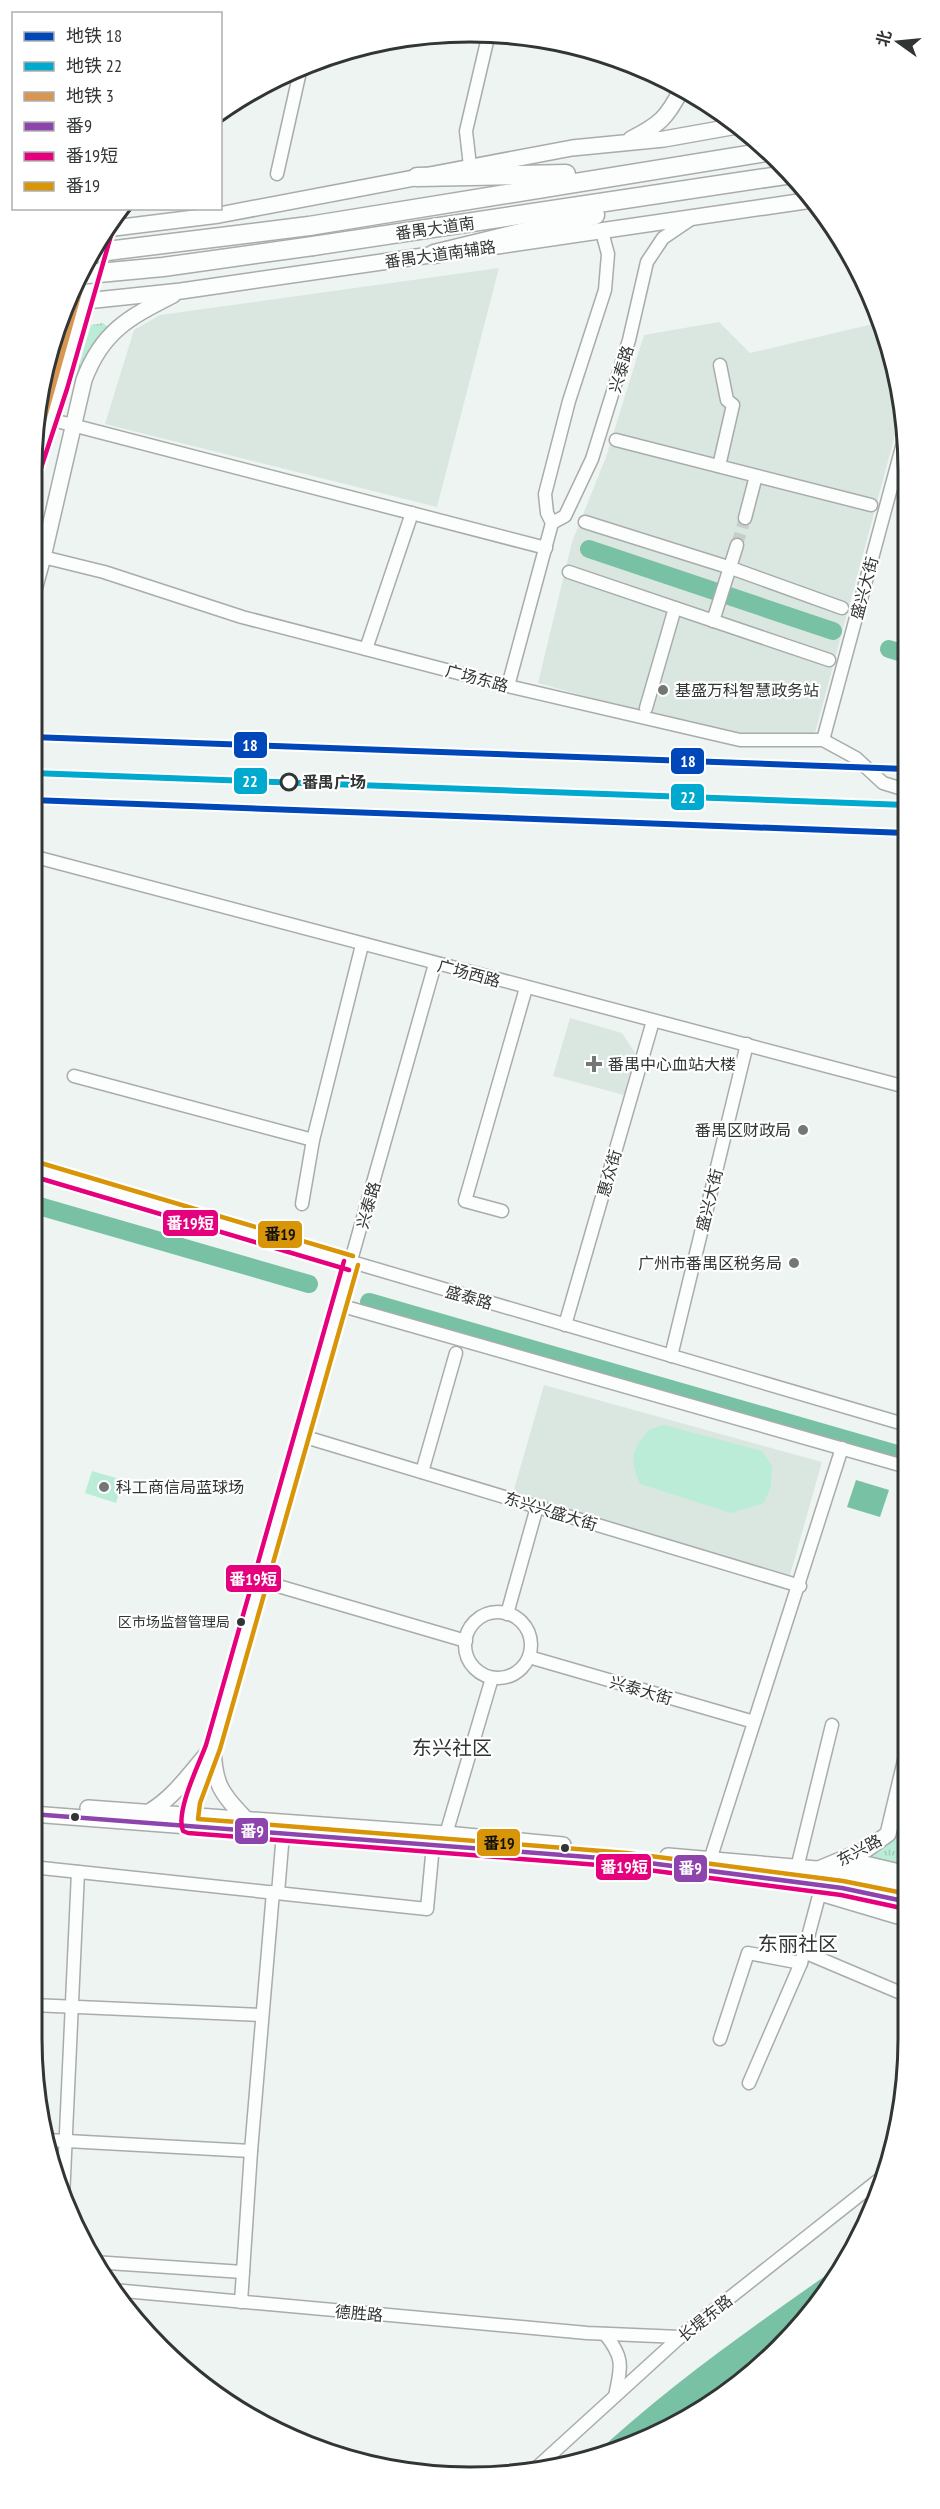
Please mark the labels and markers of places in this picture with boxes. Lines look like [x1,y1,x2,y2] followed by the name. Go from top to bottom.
[675,680,819,700] place label: 基盛万科智慧政务站
[656,683,670,697] marker: 基盛万科智慧政务站
[302,772,366,792] place label: 番禺广场
[280,773,298,791] marker: 番禺广场
[608,1054,736,1074] place label: 番禺中心血站大楼
[585,1055,603,1073] marker: 番禺中心血站大楼
[695,1120,791,1140] place label: 番禺区财政局
[796,1123,810,1137] marker: 番禺区财政局
[638,1253,782,1273] place label: 广州市番禺区税务局
[787,1256,801,1270] marker: 广州市番禺区税务局
[116,1477,244,1497] place label: 科工商信局蓝球场
[97,1480,111,1494] marker: 科工商信局蓝球场
[118,1613,230,1631] place label: 区市场监督管理局
[235,1616,247,1628] marker: 区市场监督管理局
[69,1811,81,1823] unlabelled marker
[559,1842,571,1854] unlabelled marker

